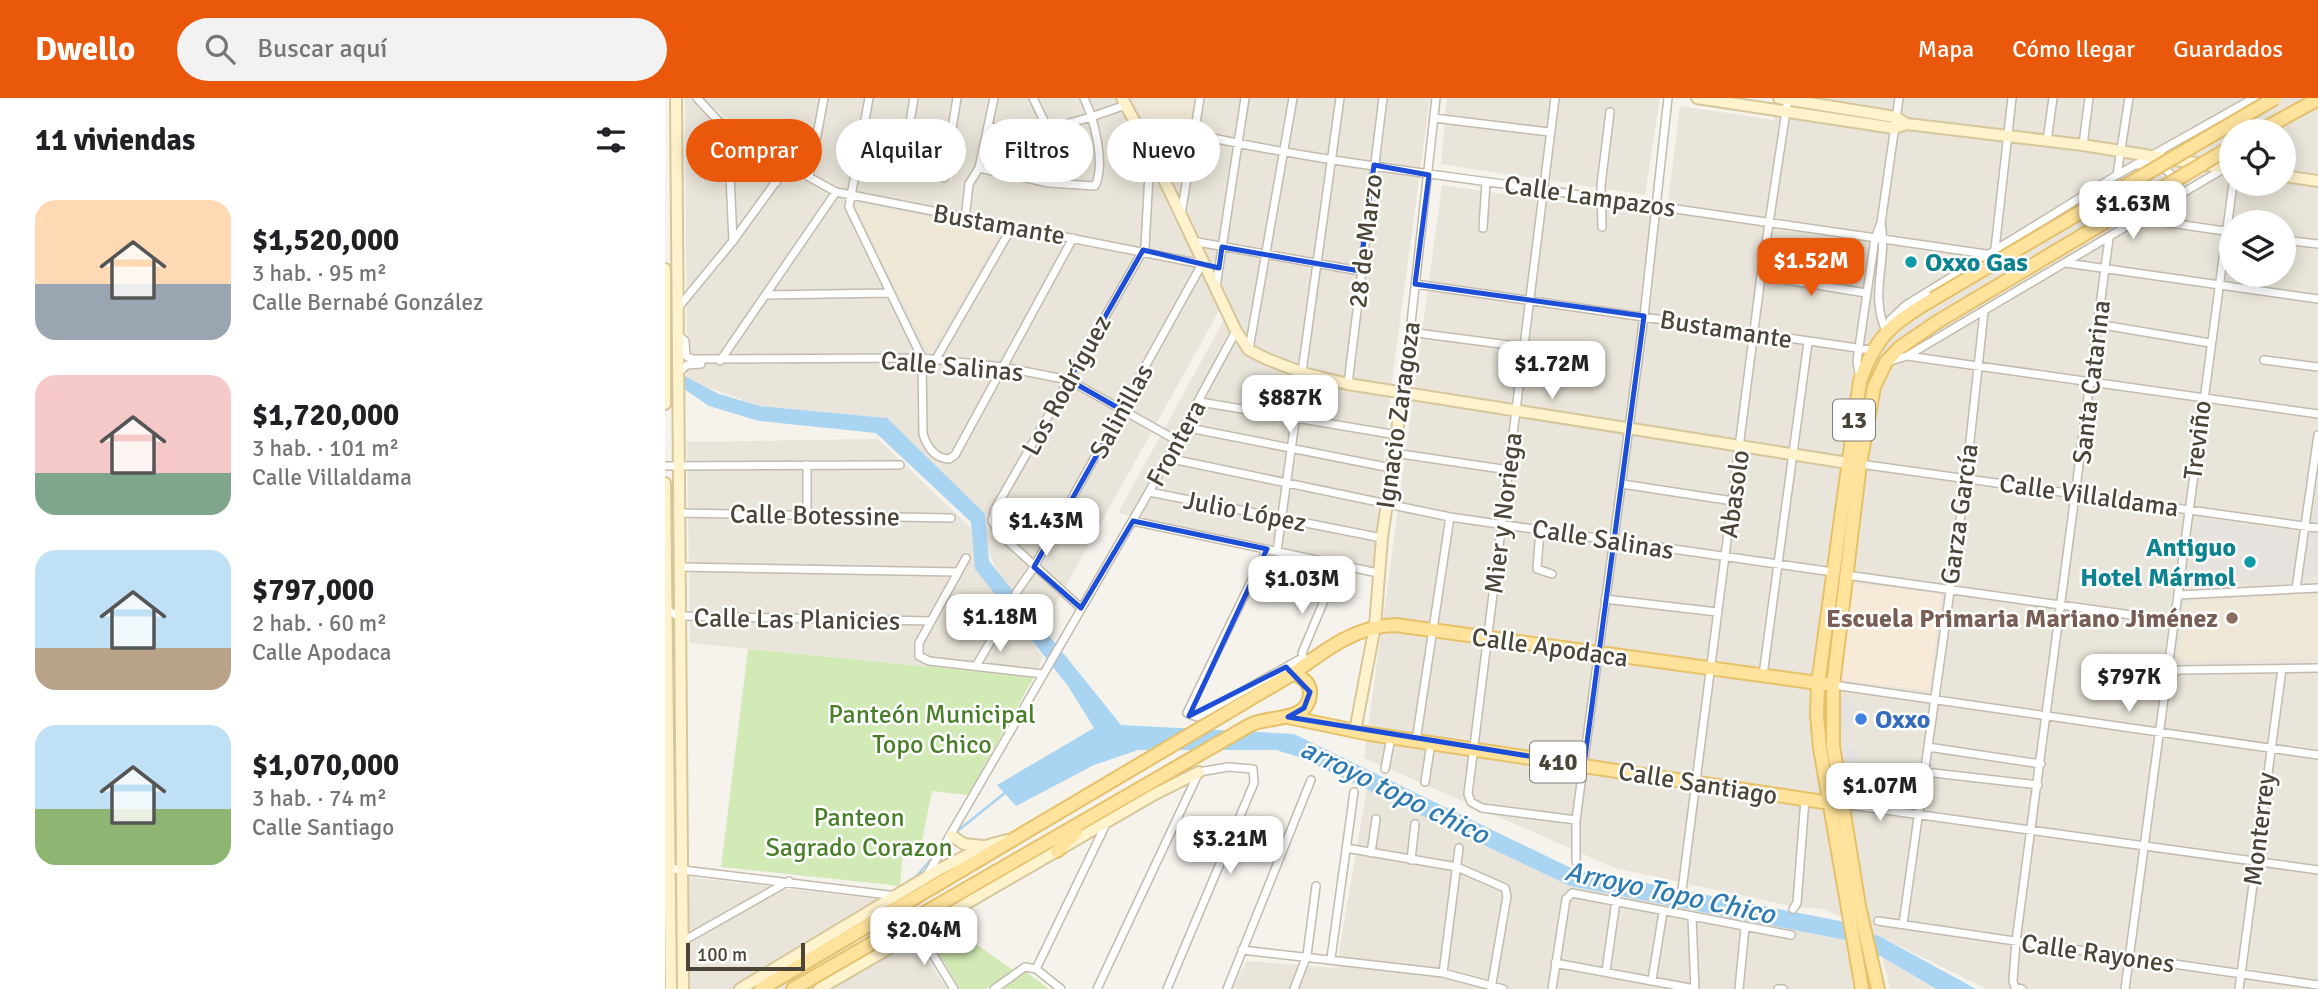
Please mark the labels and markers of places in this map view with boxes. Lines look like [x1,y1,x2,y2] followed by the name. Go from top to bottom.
[2076,181,2190,241] pin: $1.63M
[1754,238,1868,298] pin: $1.52M
[1925,247,2028,279] place label: Oxxo Gas
[1903,254,1919,270] marker: Oxxo Gas
[1495,342,1609,401] pin: $1.72M
[1241,376,1339,435] pin: $887K
[989,498,1103,558] pin: $1.43M
[2080,532,2236,594] place label: Antiguo Hotel Mármol
[2242,554,2258,570] marker: Antiguo Hotel Mármol
[1245,556,1359,616] pin: $1.03M
[943,594,1057,654] pin: $1.18M
[1826,603,2218,635] place label: Escuela Primaria Mariano Jiménez
[2224,610,2240,626] marker: Escuela Primaria Mariano Jiménez
[2080,654,2178,714] pin: $797K
[1875,704,1930,736] place label: Oxxo
[1853,711,1869,727] marker: Oxxo
[1823,764,1937,823] pin: $1.07M
[1173,816,1287,876] pin: $3.21M
[867,908,981,967] pin: $2.04M

